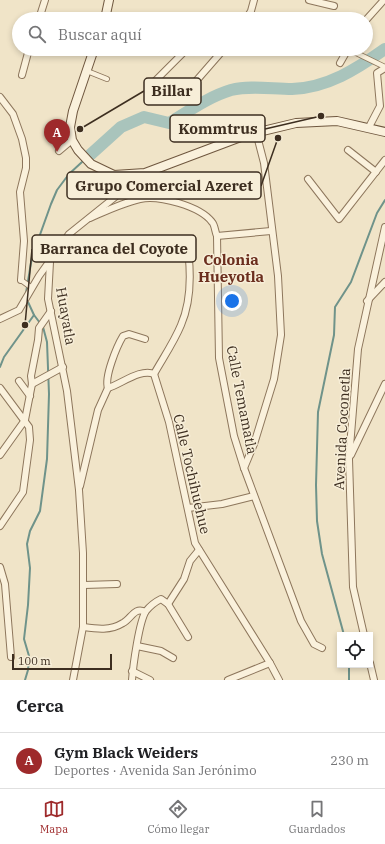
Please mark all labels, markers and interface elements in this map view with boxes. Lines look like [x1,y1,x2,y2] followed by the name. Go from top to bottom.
[12,12,373,56] search box
[26,23,48,45] icon: search
[58,25,142,44] text: Buscar aquí
[144,78,201,105] callout: Billar
[151,81,193,100] text: Billar
[170,115,265,142] callout: Kommtrus
[44,119,70,152] pin: A
[178,119,258,138] text: Kommtrus
[67,172,261,199] callout: Grupo Comercial Azeret
[75,176,253,195] text: Grupo Comercial Azeret
[32,235,196,262] callout: Barranca del Coyote
[40,239,188,258] text: Barranca del Coyote
[198,250,265,286] district label: Colonia Hueyotla
[52,285,80,347] street label: Huayatla
[222,291,242,311] your location
[223,344,261,456] street label: Calle Temamatla
[330,367,354,490] street label: Avenida Coconetla
[169,412,215,536] street label: Calle Tochihuehue
[337,632,373,668] map controls
[337,632,373,668] button: locate
[12,652,112,671] scale bar
[18,654,51,668] text: 100 m
[16,695,64,717] text: Cerca
[54,743,198,762] text: Gym Black Weiders
[24,752,34,769] text: A
[330,752,369,769] text: 230 m
[54,762,256,779] text: Deportes · Avenida San Jerónimo
[40,798,68,836] tab: Mapa
[148,798,209,836] tab: Cómo llegar
[289,798,345,836] tab: Guardados

